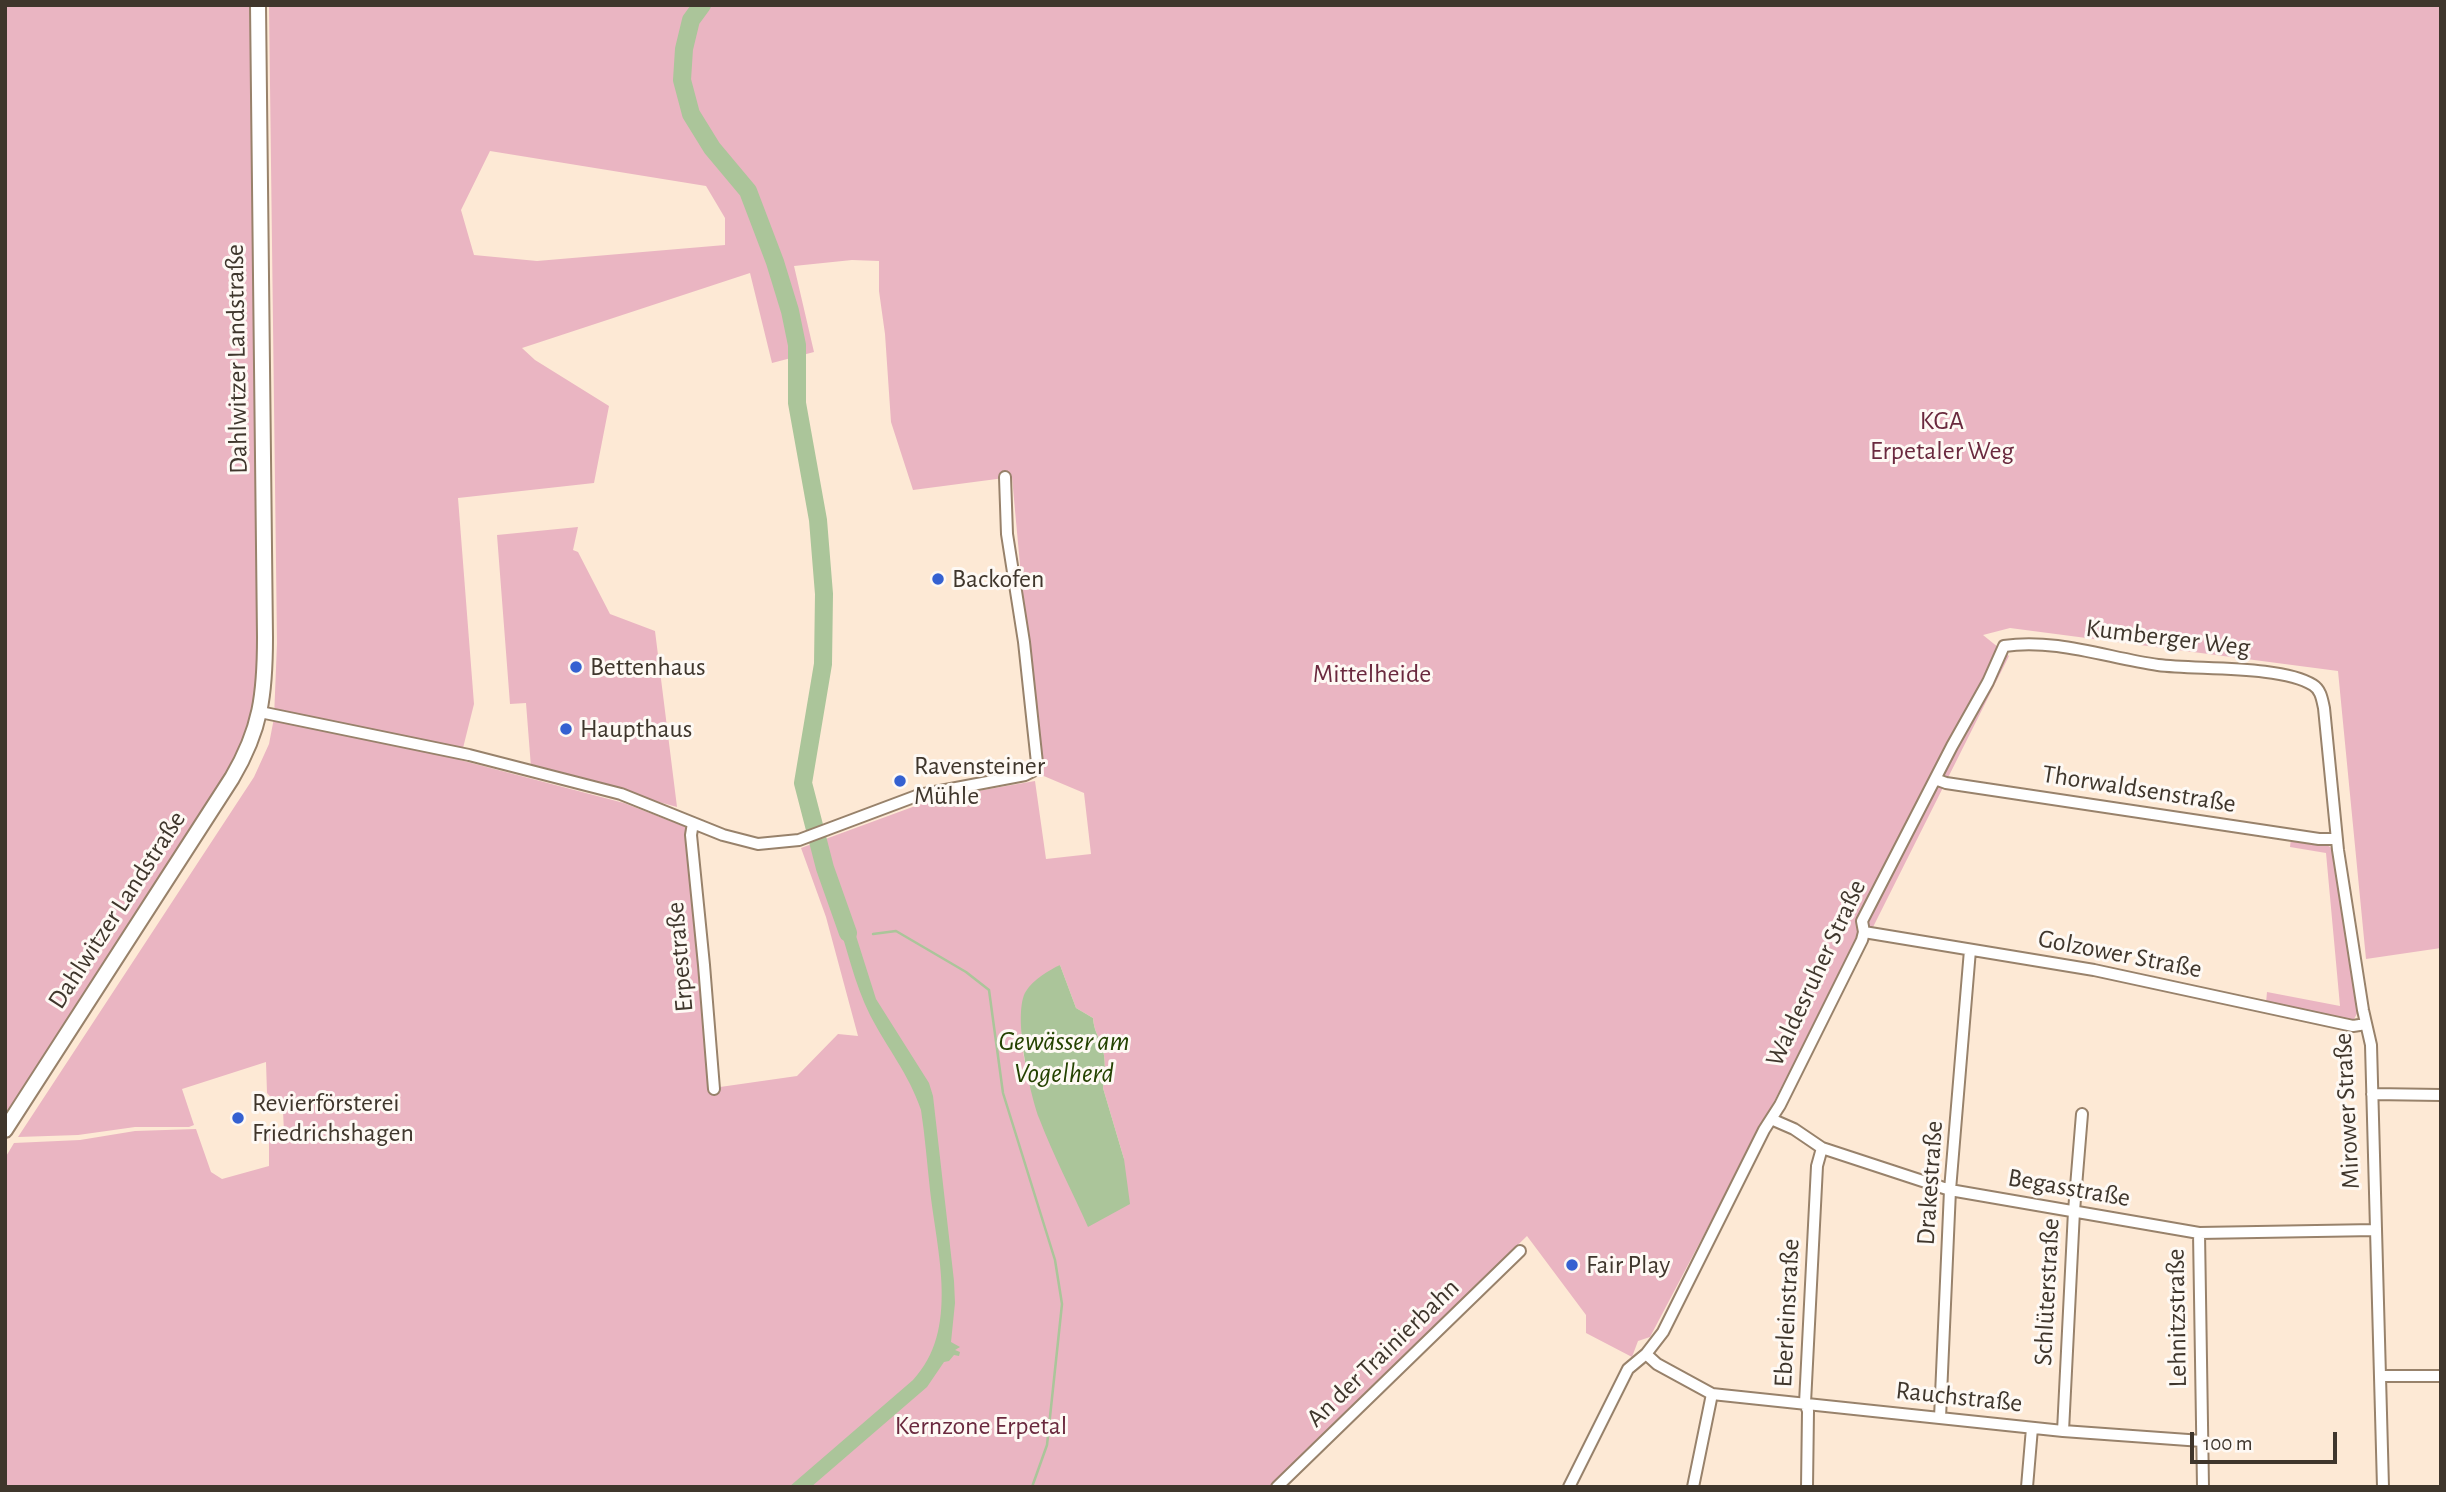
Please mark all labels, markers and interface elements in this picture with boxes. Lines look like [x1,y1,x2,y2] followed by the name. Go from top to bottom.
[219,244,255,474] street label: Dahlwitzer Landstraße
[1870,405,2014,466] park label: KGA Erpetaler Weg
[952,563,1044,595] place label: Backofen
[930,571,946,587] marker: Backofen
[2084,612,2252,664] street label: Kumberger Weg
[590,651,706,683] place label: Bettenhaus
[1313,658,1431,690] park label: Mittelheide
[568,659,584,675] marker: Bettenhaus
[580,713,692,745] place label: Haupthaus
[558,721,574,737] marker: Haupthaus
[914,750,1045,812] place label: Ravensteiner Mühle
[2040,758,2238,820] street label: Thorwaldsenstraße
[892,773,908,789] marker: Ravensteiner Mühle
[41,805,193,1015] street label: Dahlwitzer Landstraße
[1759,875,1873,1071] street label: Waldesruher Straße
[660,901,700,1013] street label: Erpestraße
[2036,923,2204,985] street label: Golzower Straße
[998,1025,1130,1091] water label: Gewässer am Vogelherd
[2327,1032,2367,1190] street label: Mirower Straße
[252,1087,414,1148] place label: Revierförsterei Friedrichshagen
[230,1110,246,1126] marker: Revierförsterei Friedrichshagen
[1910,1120,1950,1246] street label: Drakestraße
[2005,1162,2133,1214] street label: Begasstraße
[2028,1217,2066,1367] street label: Schlüterstraße
[1768,1238,1806,1388] street label: Eberleinstraße
[2160,1248,2194,1388] street label: Lehnitzstraße
[1586,1249,1670,1281] place label: Fair Play
[1564,1257,1580,1273] marker: Fair Play
[1300,1272,1466,1434] street label: An der Trainierbahn
[1894,1375,2024,1419] street label: Rauchstraße
[895,1410,1067,1442] park label: Kernzone Erpetal
[2194,1418,2341,1462] scale bar
[2203,1433,2253,1454] text: 100 m

